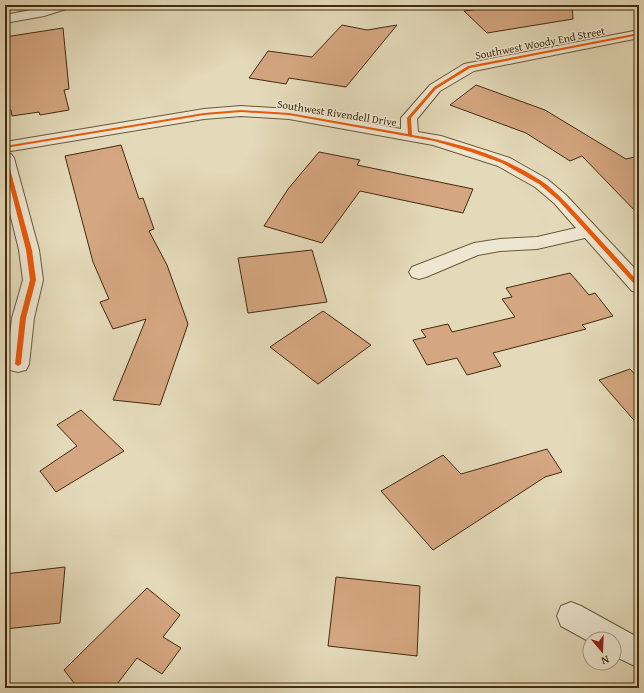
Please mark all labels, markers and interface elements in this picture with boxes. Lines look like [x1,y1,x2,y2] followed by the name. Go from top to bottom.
[474,23,607,63] street label: Southwest Woody End Street
[276,96,398,130] street label: Southwest Rivendell Drive
[582,631,622,671] north arrow
[599,652,611,669] text: N

